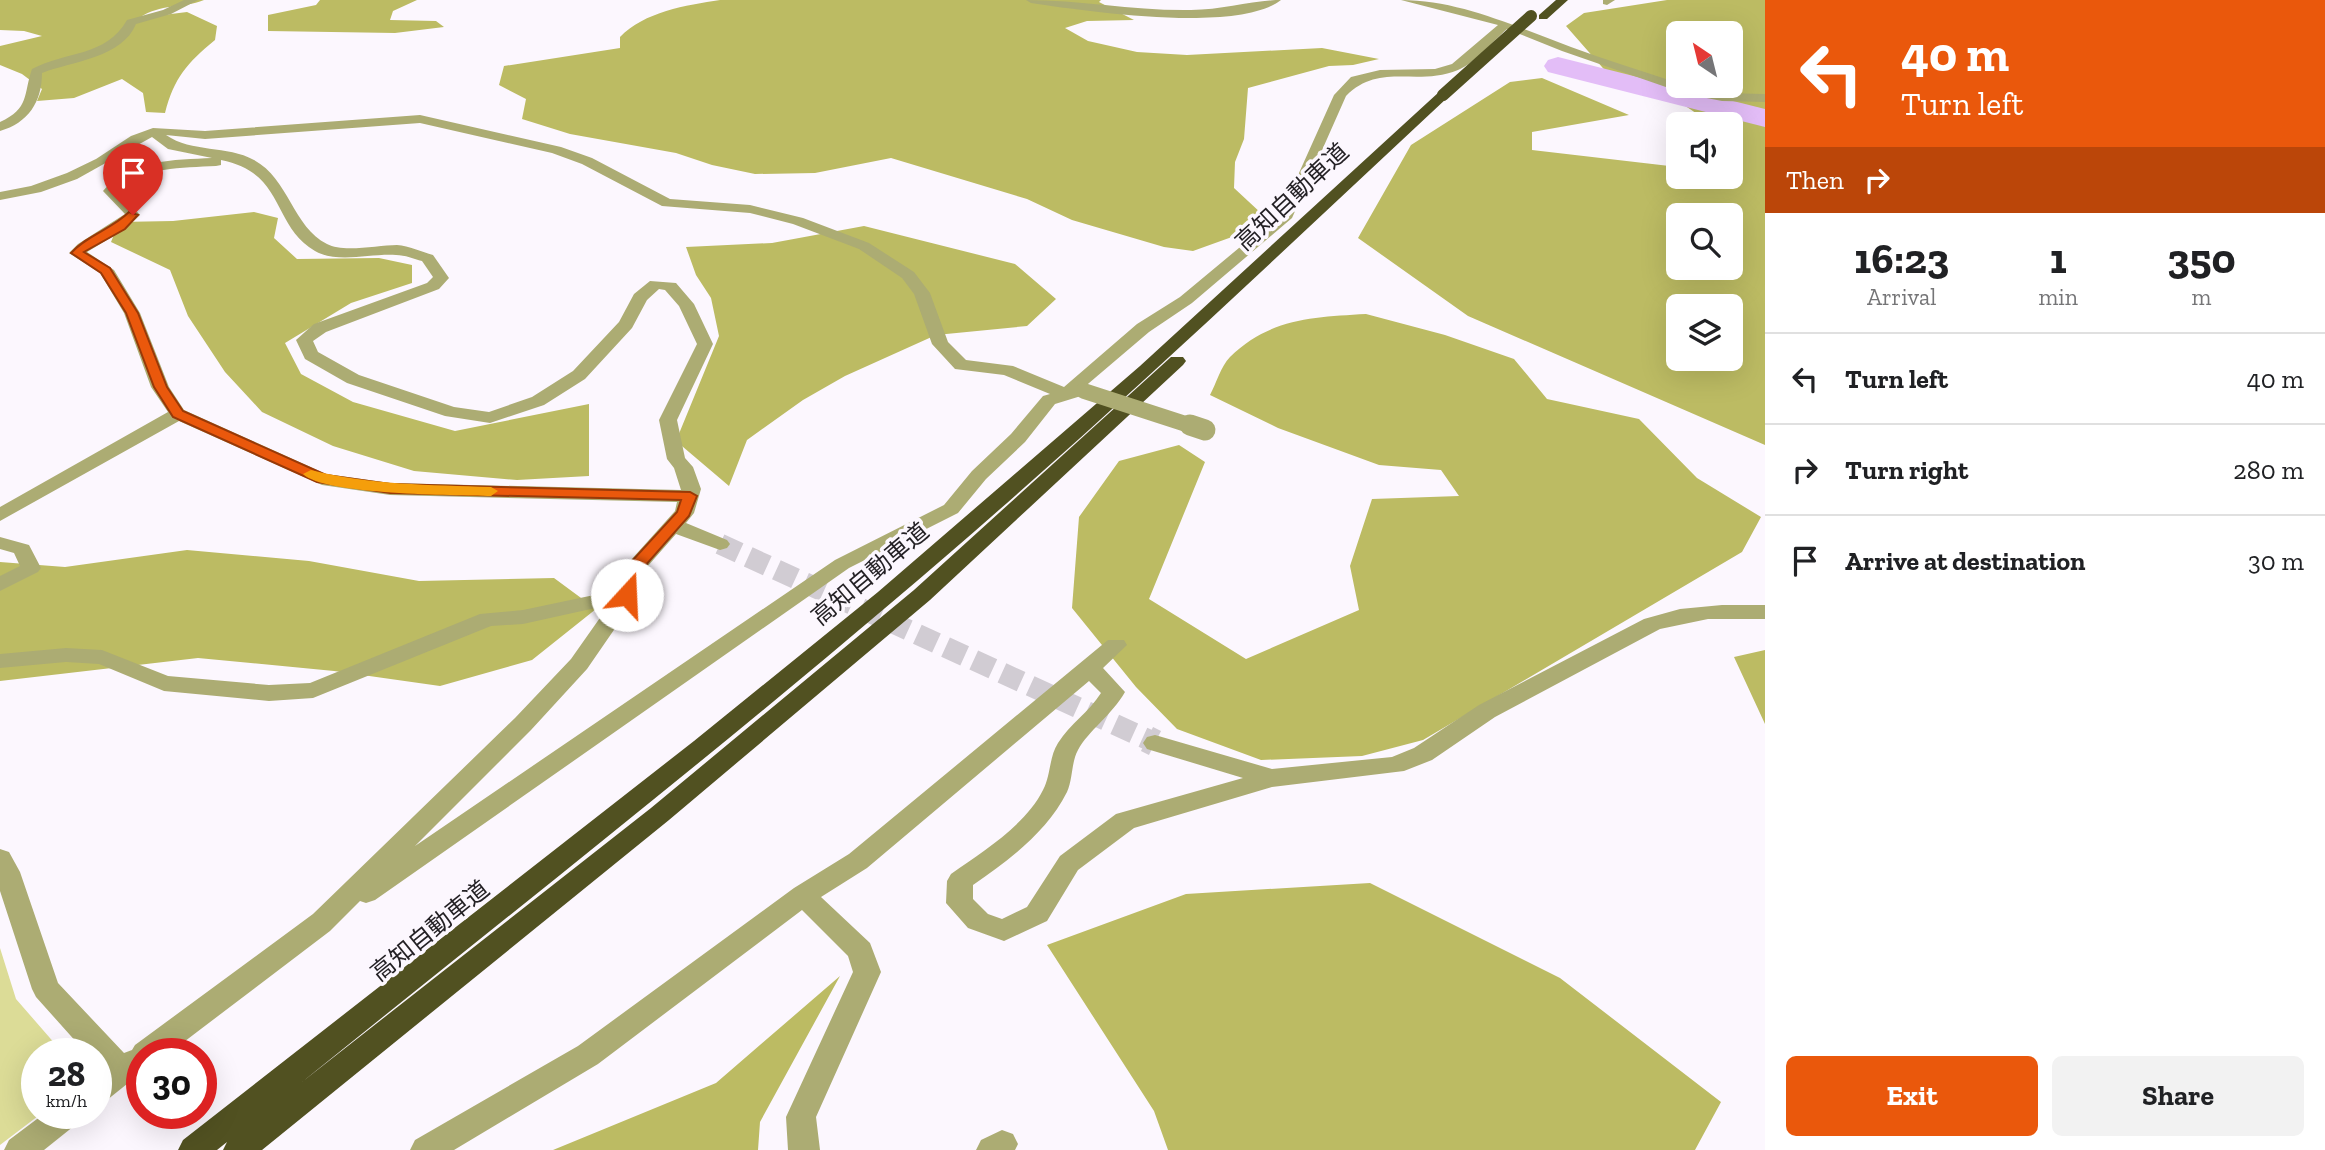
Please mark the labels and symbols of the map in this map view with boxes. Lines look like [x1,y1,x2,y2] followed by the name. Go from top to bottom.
[1666,21,1743,98] north arrow
[1229,137,1354,256] street label: 高知自動車道
[103,143,163,215] pin
[805,516,934,631] street label: 高知自動車道
[590,558,664,632] position arrow
[365,874,495,987] street label: 高知自動車道
[126,1038,217,1129] speed limit sign: 30

